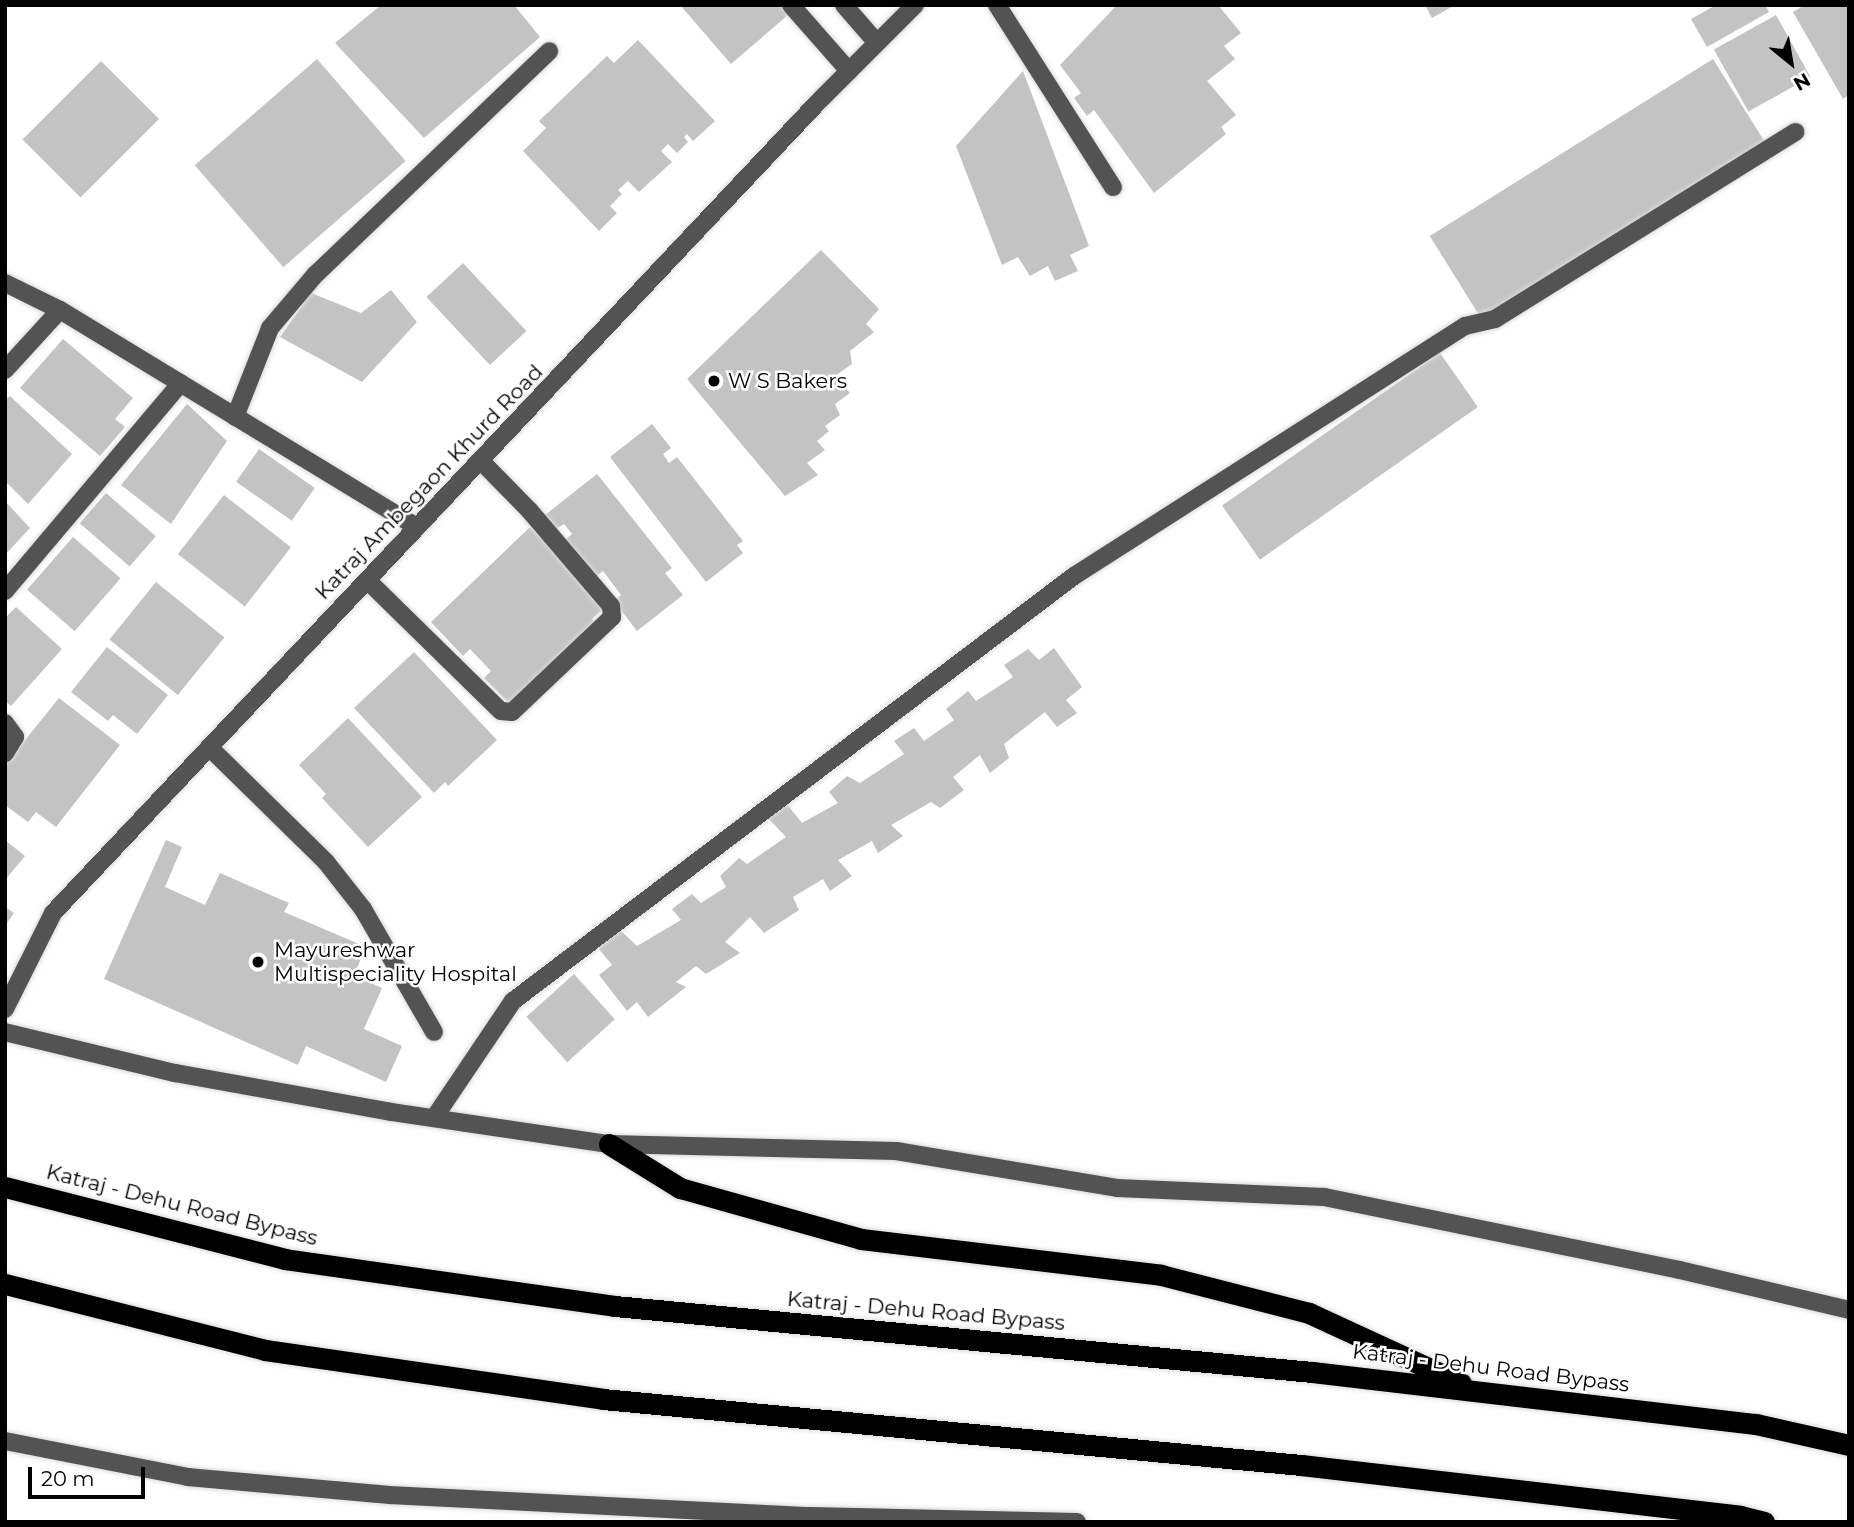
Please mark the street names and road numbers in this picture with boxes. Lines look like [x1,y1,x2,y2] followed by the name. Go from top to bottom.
[310,359,548,605] street label: Katraj Ambegaon Khurd Road
[44,1159,320,1251] street label: Katraj - Dehu Road Bypass
[786,1286,1066,1336] street label: Katraj - Dehu Road Bypass
[1351,1339,1631,1397] street label: Katraj - Dehu Road Bypass

